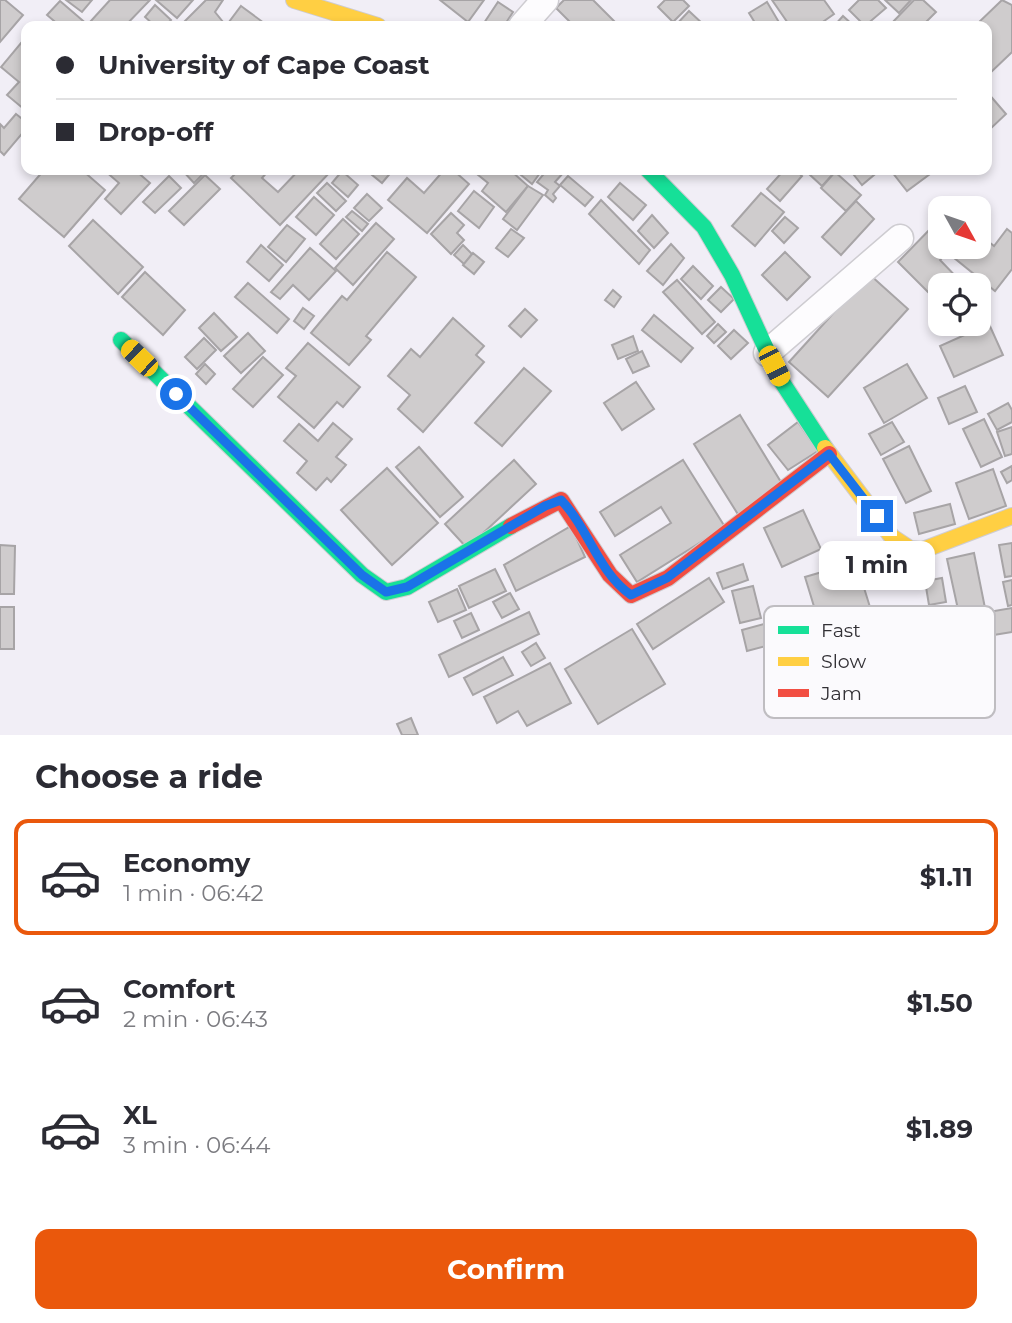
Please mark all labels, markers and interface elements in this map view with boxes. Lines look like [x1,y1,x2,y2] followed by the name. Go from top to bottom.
[98,49,430,81] text: University of Cape Coast
[98,116,213,148] text: Drop-off
[928,196,990,259] north arrow
[928,196,991,336] map controls
[928,273,991,336] button: locate
[117,336,162,380] car
[756,343,793,389] car
[160,378,192,410] route start
[861,500,893,532] route end
[819,540,935,590] callout: 1 min
[846,551,908,579] text: 1 min
[764,606,995,718] legend
[821,619,861,642] text: Fast
[821,650,866,673] text: Slow
[820,682,862,705] text: Jam
[35,757,263,796] text: Choose a ride
[39,846,102,909] icon: car
[123,847,250,879] text: Economy
[920,861,973,893] text: $1.11
[123,879,264,907] text: 1 min · 06:42
[39,972,102,1035] icon: car
[123,973,235,1005] text: Comfort
[907,987,973,1019] text: $1.50
[123,1005,268,1033] text: 2 min · 06:43
[39,1098,102,1161] icon: car
[123,1099,157,1131] text: XL
[906,1113,973,1145] text: $1.89
[123,1131,271,1159] text: 3 min · 06:44
[35,1229,977,1309] button: Confirm

